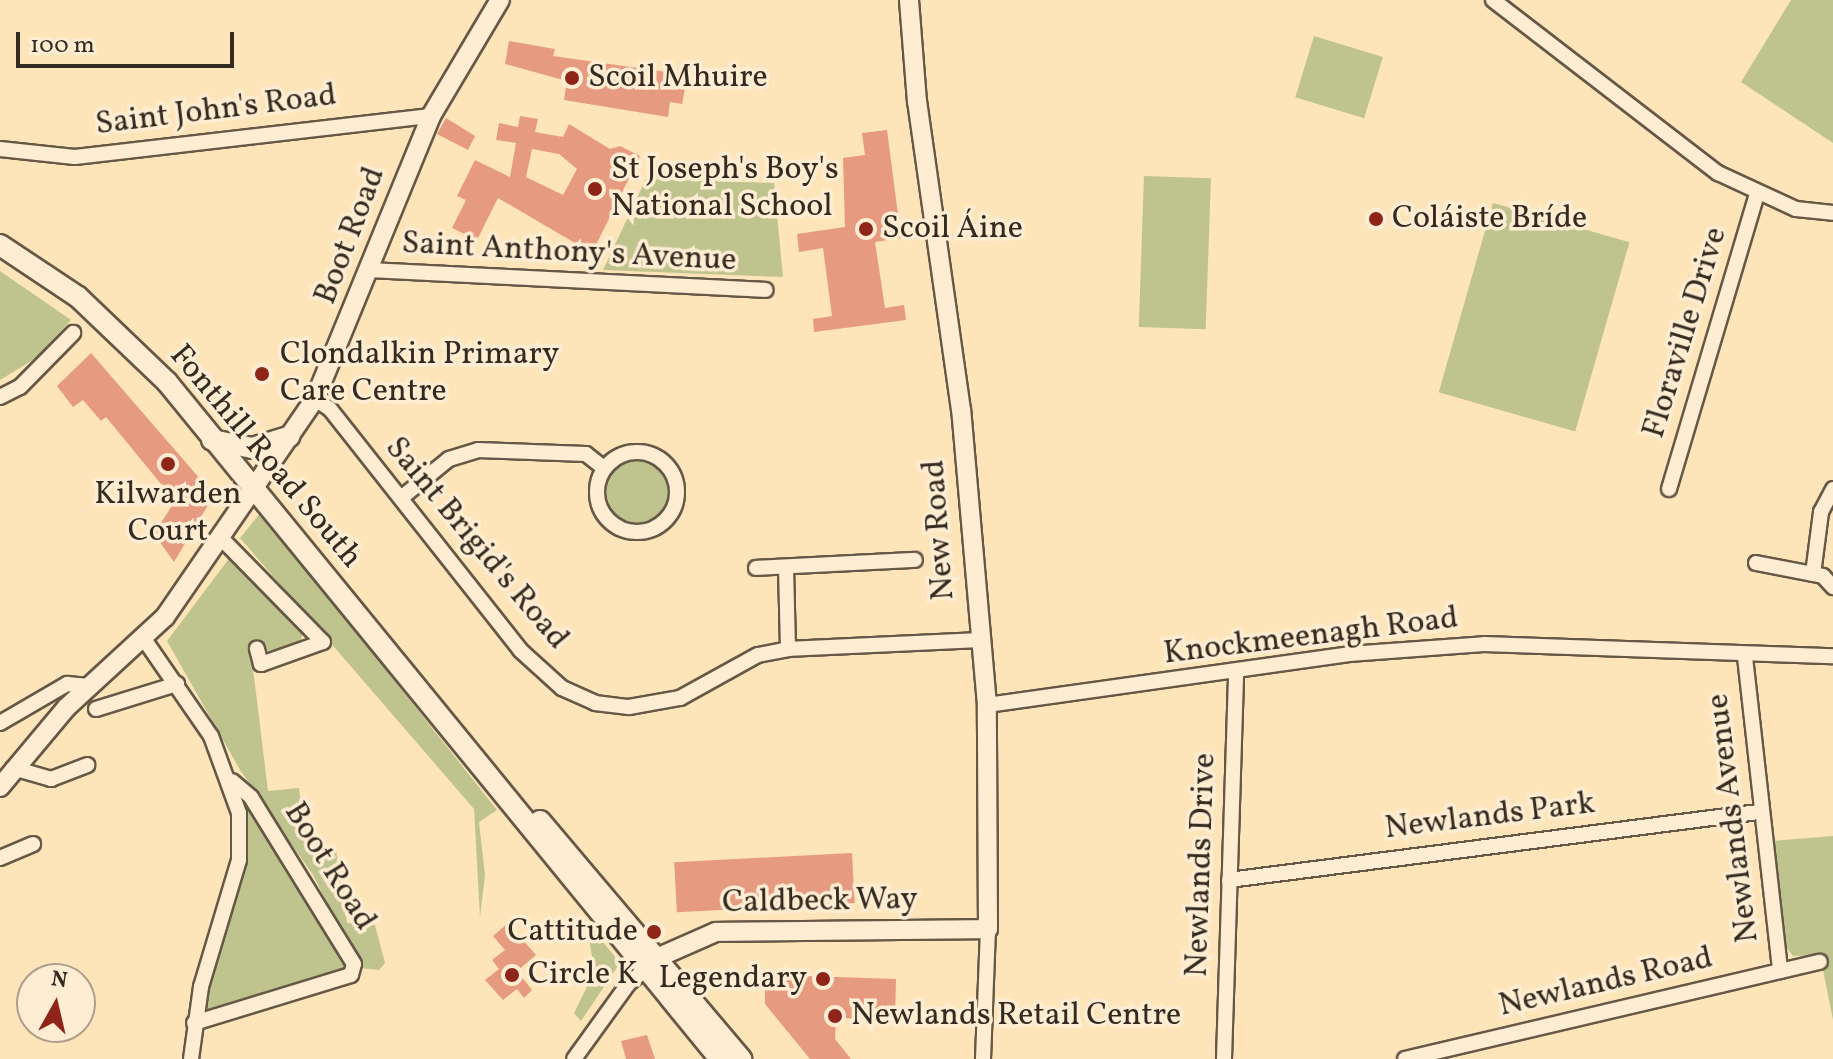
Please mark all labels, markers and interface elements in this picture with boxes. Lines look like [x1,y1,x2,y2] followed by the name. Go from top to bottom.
[20,16,238,66] scale bar
[30,29,95,63] text: 100 m
[588,59,768,97] place label: Scoil Mhuire
[563,69,581,87] marker: Scoil Mhuire
[93,77,339,145] street label: Saint John's Road
[611,152,839,227] place label: St Joseph's Boy's National School
[307,162,395,310] street label: Boot Road
[586,180,604,198] marker: St Joseph's Boy's National School
[1392,200,1587,238] place label: Coláiste Bríde
[882,210,1023,248] place label: Scoil Áine
[1367,210,1385,228] marker: Coláiste Bríde
[857,220,875,238] marker: Scoil Áine
[1636,223,1736,443] street label: Floraville Drive
[401,225,737,281] street label: Saint Anthony's Avenue
[280,337,559,412] place label: Clondalkin Primary Care Centre
[160,338,370,576] street label: Fonthill Road South
[251,363,273,385] marker: Clondalkin Primary Care Centre
[376,430,576,658] street label: Saint Brigid's Road
[159,455,177,473] marker: Kilwarden Court
[916,458,964,602] street label: New Road
[94,477,242,552] place label: Kilwarden Court
[1161,600,1461,674] street label: Knockmeenagh Road
[1700,691,1768,945] street label: Newlands Avenue
[1179,752,1225,978] street label: Newlands Drive
[1383,785,1597,849] street label: Newlands Park
[275,796,383,938] street label: Boot Road
[721,881,919,923] street label: Caldbeck Way
[507,913,638,951] place label: Cattitude
[645,923,663,941] marker: Cattitude
[1495,940,1717,1026] street label: Newlands Road
[528,956,638,994] place label: Circle K
[659,960,807,998] place label: Legendary
[16,963,96,1043] north arrow
[49,964,69,997] text: N
[503,966,521,984] marker: Circle K
[814,970,832,988] marker: Legendary
[851,997,1181,1035] place label: Newlands Retail Centre
[826,1007,844,1025] marker: Newlands Retail Centre

